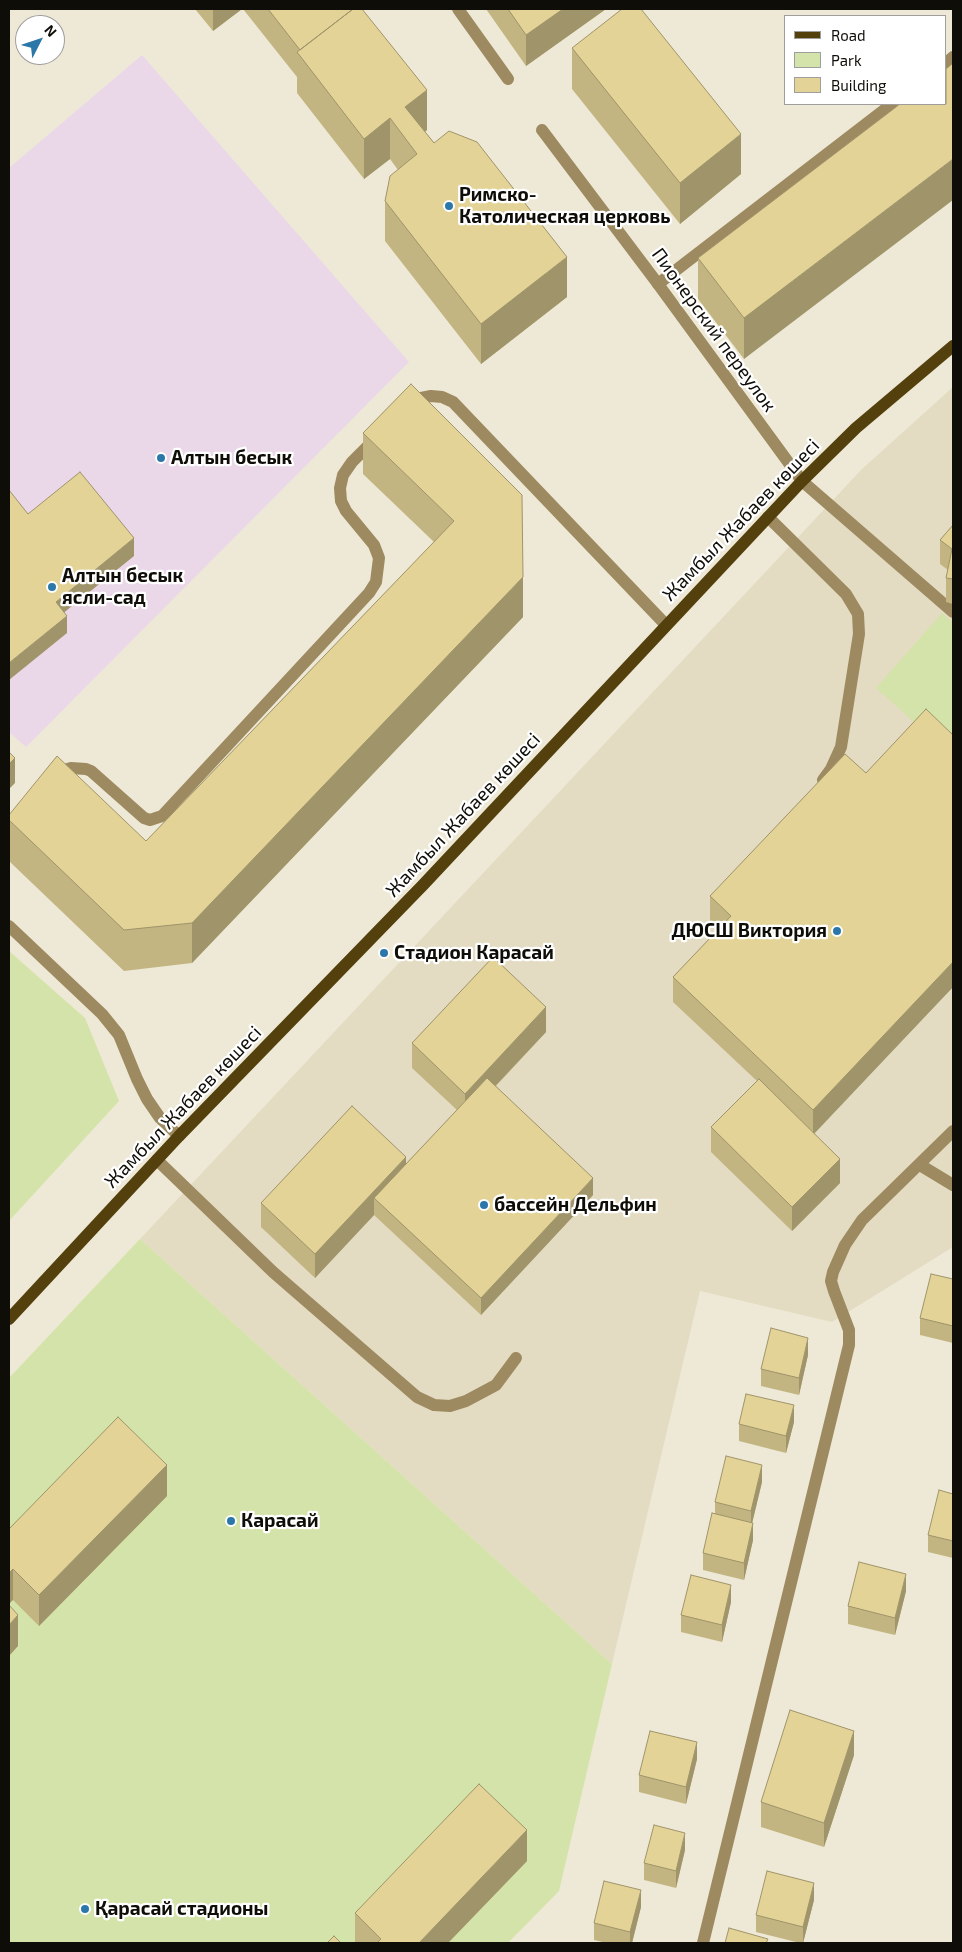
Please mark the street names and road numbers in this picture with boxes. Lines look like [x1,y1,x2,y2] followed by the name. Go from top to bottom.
[647,244,781,416] street label: Пионерский переулок
[658,434,824,606] street label: Жамбыл Жабаев көшесі
[381,728,545,902] street label: Жамбыл Жабаев көшесі
[100,1021,266,1193] street label: Жамбыл Жабаев көшесі

